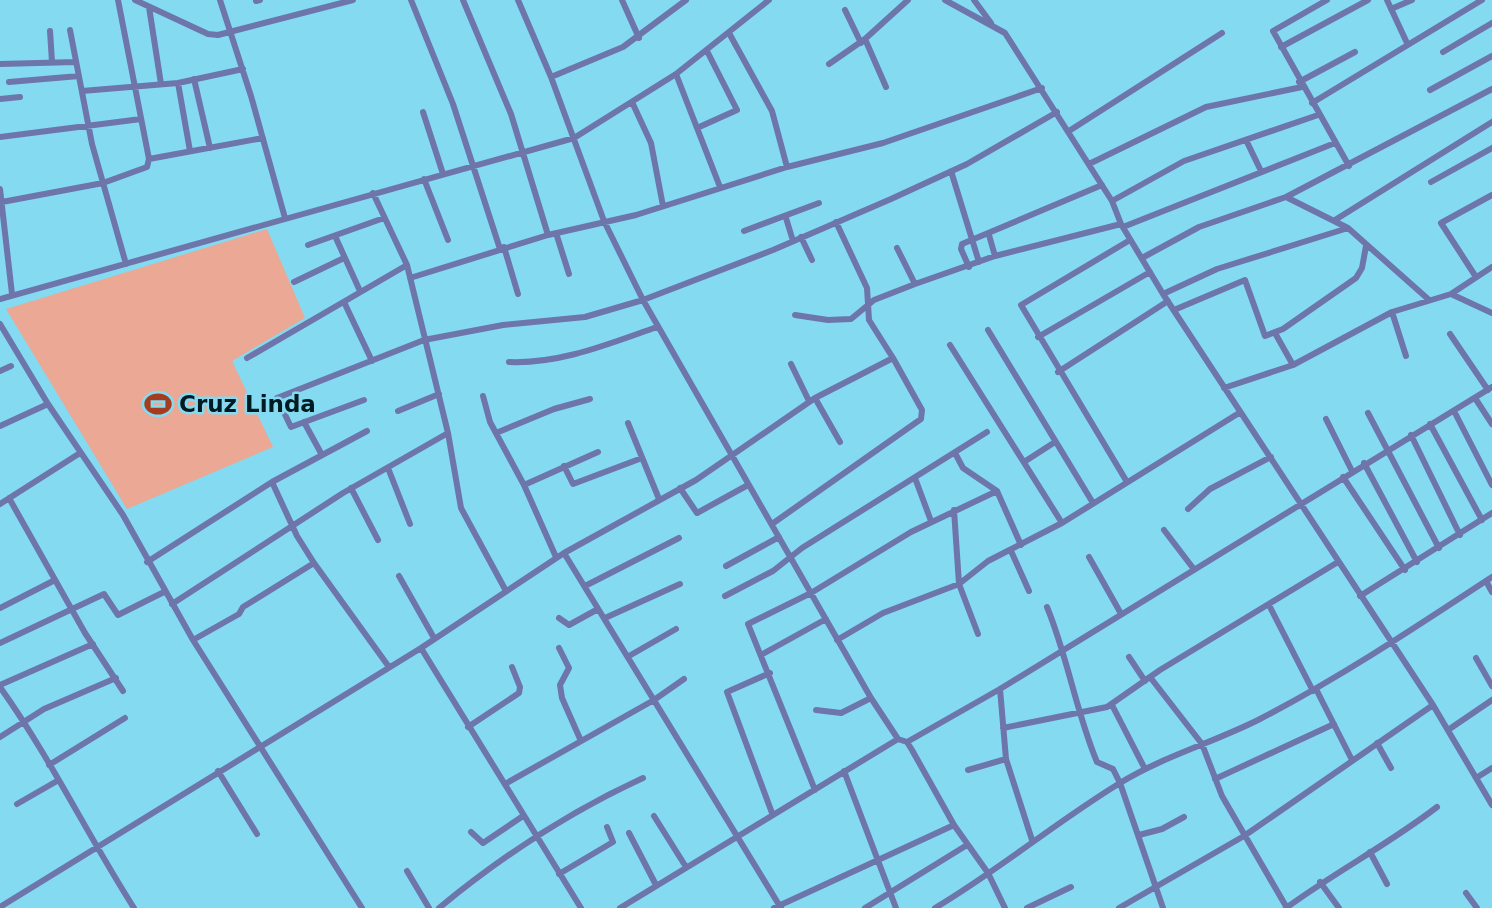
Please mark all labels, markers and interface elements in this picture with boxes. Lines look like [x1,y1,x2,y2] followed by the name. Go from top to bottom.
[143,389,173,419] sports icon: Cruz Linda
[179,391,316,417] place label: Cruz Linda

